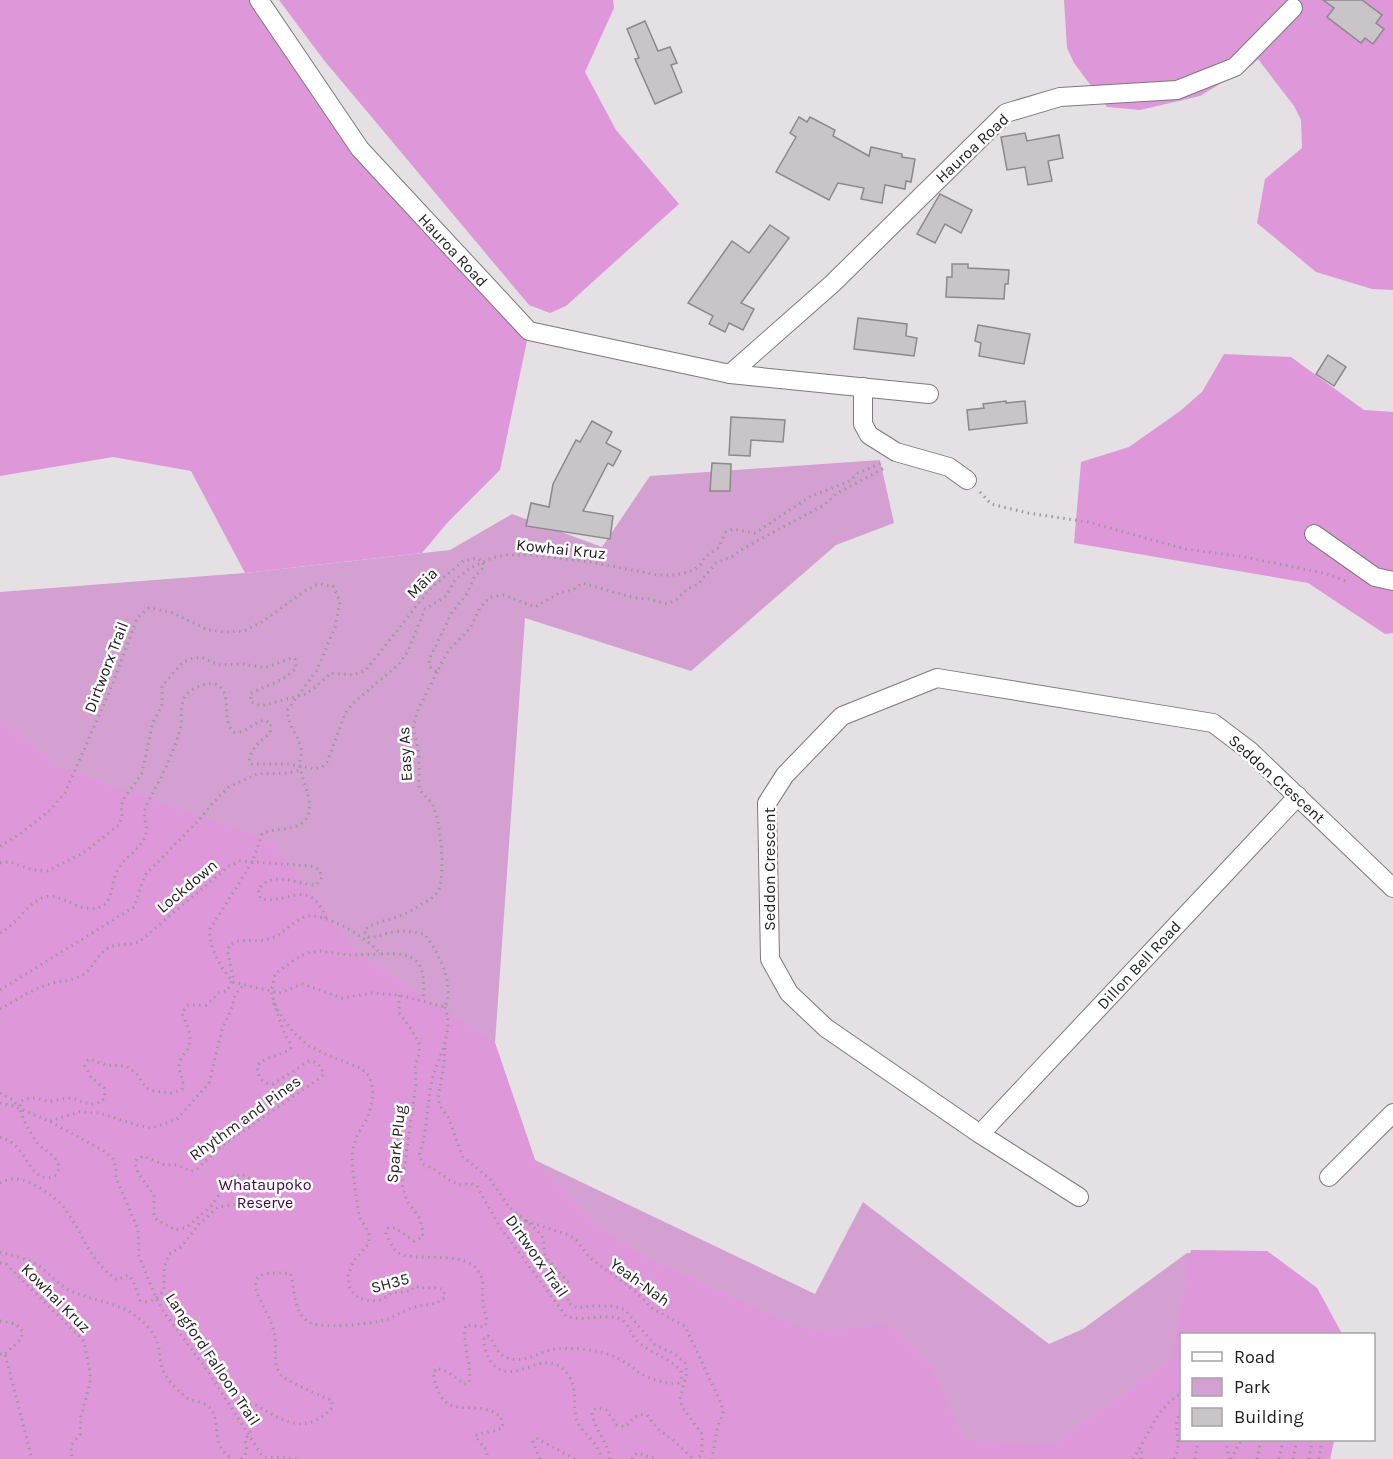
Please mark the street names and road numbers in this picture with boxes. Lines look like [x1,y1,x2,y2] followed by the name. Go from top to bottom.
[931,109,1013,187] street label: Hauroa Road
[414,209,492,291] street label: Hauroa Road
[515,535,607,563] street label: Kowhai Kruz
[403,564,441,602] street label: Māia
[80,619,132,715] street label: Dirtworx Trail
[394,726,416,782] street label: Easy As
[1225,731,1329,827] street label: Seddon Crescent
[760,807,779,931] street label: Seddon Crescent
[153,855,221,917] street label: Lockdown
[1093,917,1185,1013] street label: Dillon Bell Road
[186,1071,304,1165] street label: Rhythm and Pines
[382,1104,410,1184] street label: Spark Plug
[502,1211,572,1301] street label: Dirtworx Trail
[606,1254,674,1310] street label: Yeah-Nah
[18,1260,94,1336] street label: Kowhai Kruz
[369,1269,411,1297] street label: SH35
[162,1289,264,1429] street label: Langford Falloon Trail

